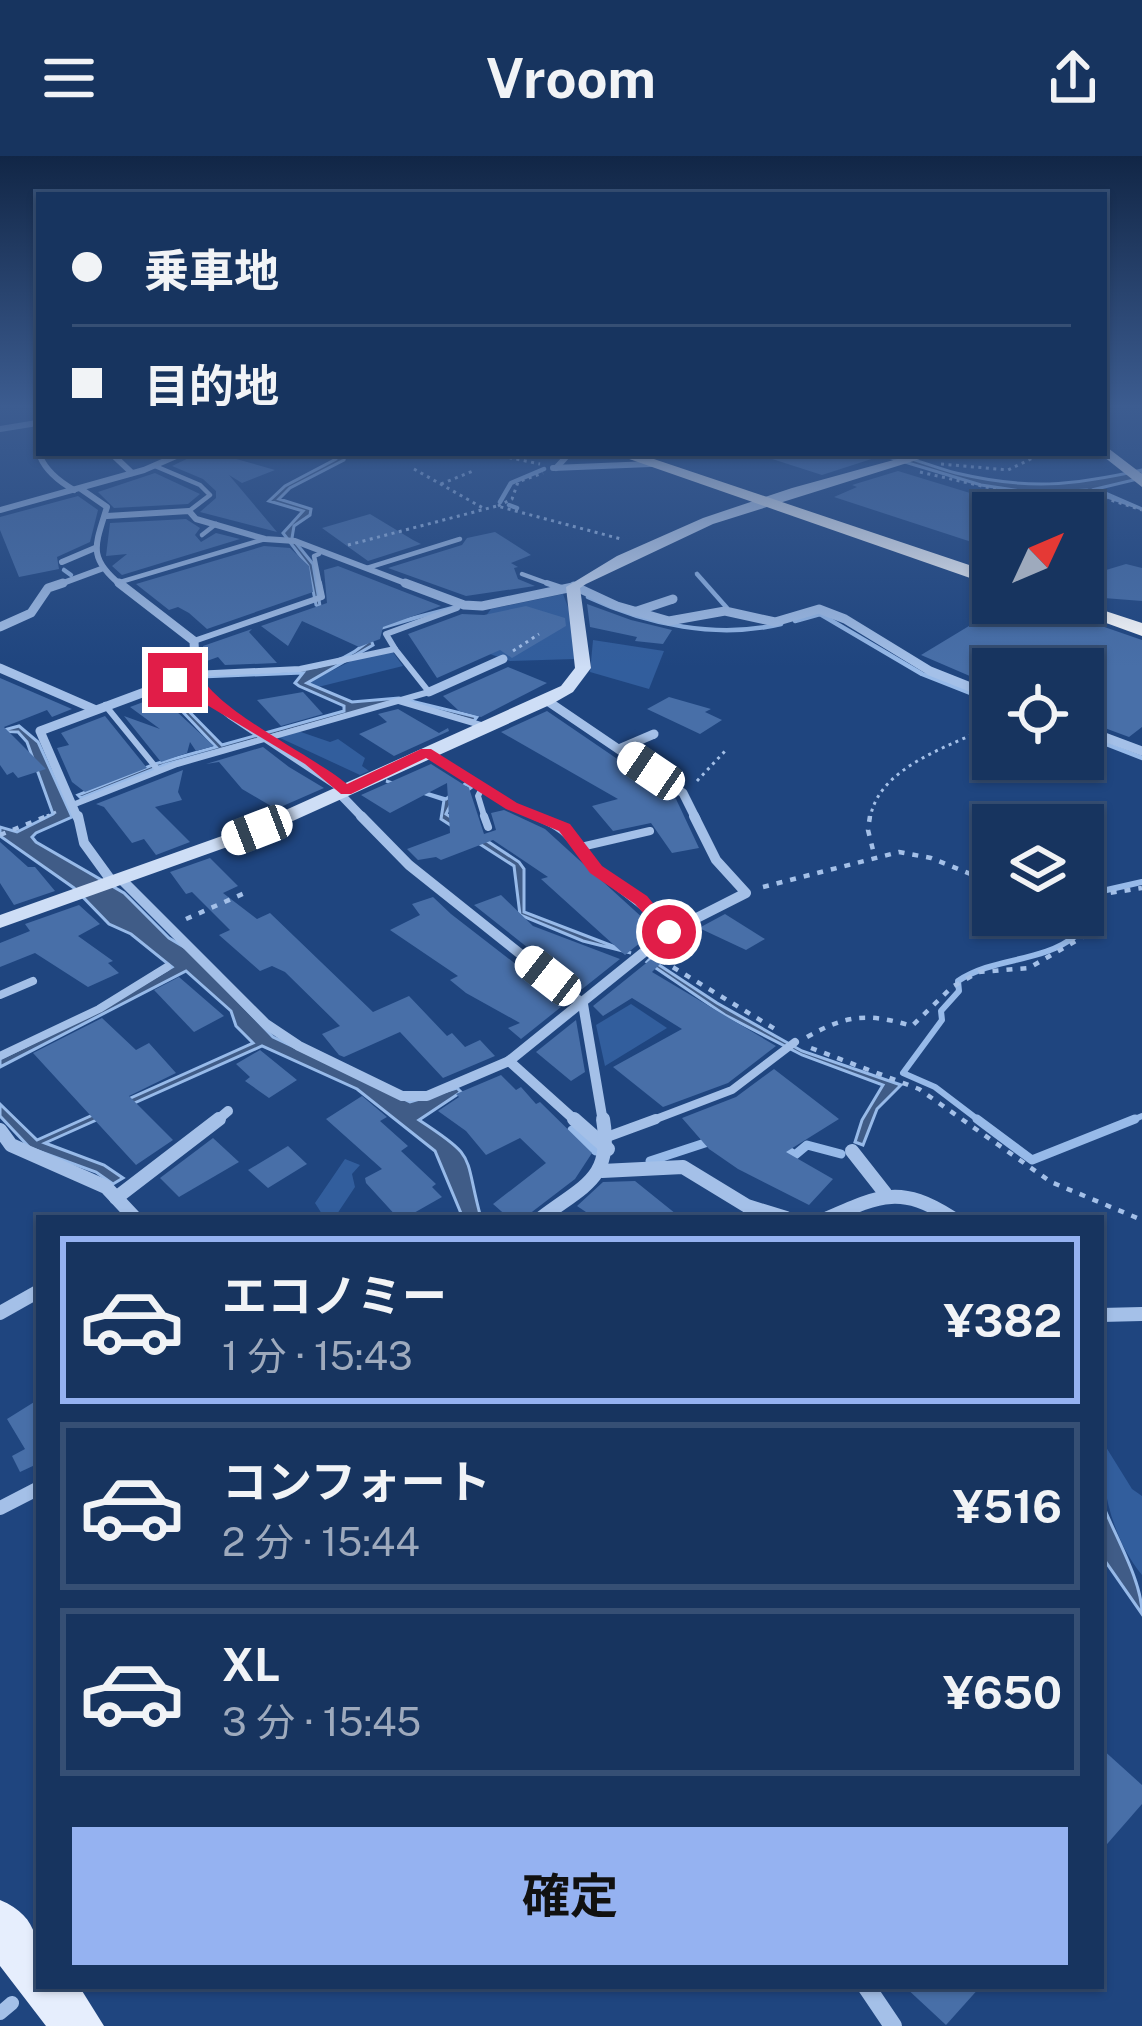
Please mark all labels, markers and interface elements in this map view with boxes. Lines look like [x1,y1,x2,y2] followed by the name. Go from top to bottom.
[36,45,102,111] icon: menu
[1040,45,1106,111] icon: share
[486,47,656,110] text: Vroom
[144,244,279,297] text: 乗車地
[144,359,279,412] text: 目的地
[972,492,1104,624] north arrow
[972,492,1104,936] map controls
[972,648,1104,780] button: locate
[148,653,202,707] route end
[611,736,691,806] car
[217,800,297,860] car
[972,804,1104,936] button: layers
[642,905,696,959] route start
[509,940,587,1012] car
[78,1266,186,1374] icon: car
[222,1269,447,1322] text: エコノミー
[944,1294,1062,1347] text: ¥382
[222,1333,412,1379] text: 1 分 · 15:43
[78,1452,186,1560] icon: car
[222,1455,491,1508] text: コンフォート
[953,1480,1062,1533] text: ¥516
[222,1519,420,1565] text: 2 分 · 15:44
[78,1638,186,1746] icon: car
[222,1638,280,1691] text: XL
[943,1666,1062,1719] text: ¥650
[222,1699,421,1745] text: 3 分 · 15:45
[72,1827,1068,1965] button: 確定

